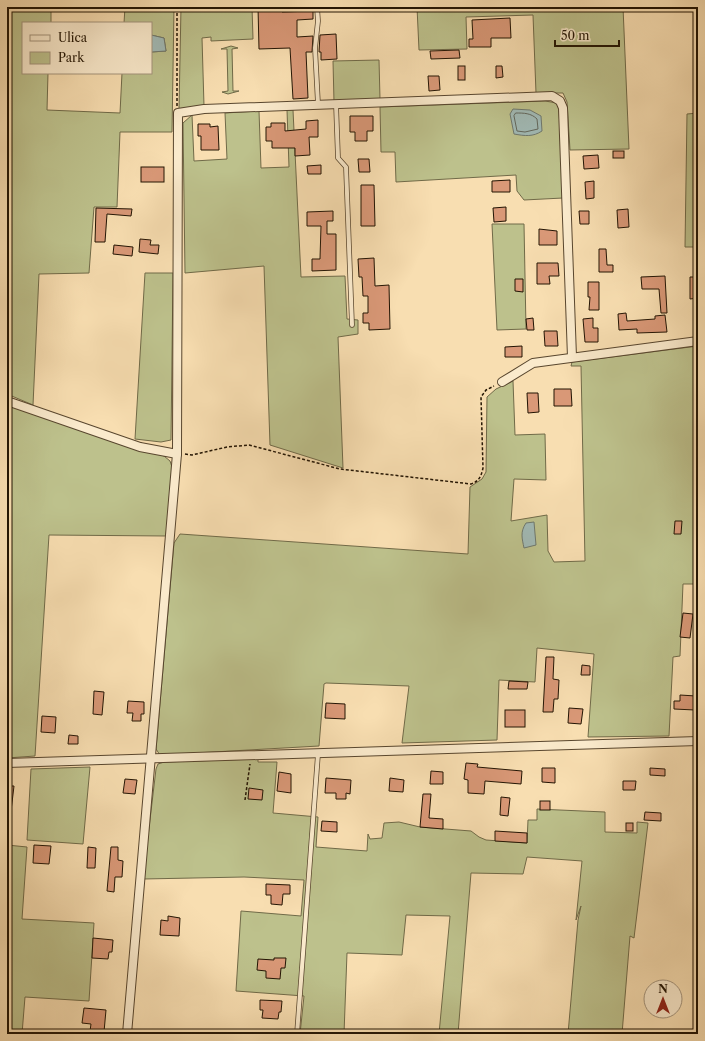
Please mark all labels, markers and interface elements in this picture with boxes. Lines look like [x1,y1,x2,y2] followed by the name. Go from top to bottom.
[22,22,152,74] legend
[555,22,619,48] scale bar
[561,28,590,43] text: 50 m
[58,30,88,45] text: Ulica
[58,50,85,65] text: Park
[643,979,683,1019] north arrow
[658,982,668,996] text: N

